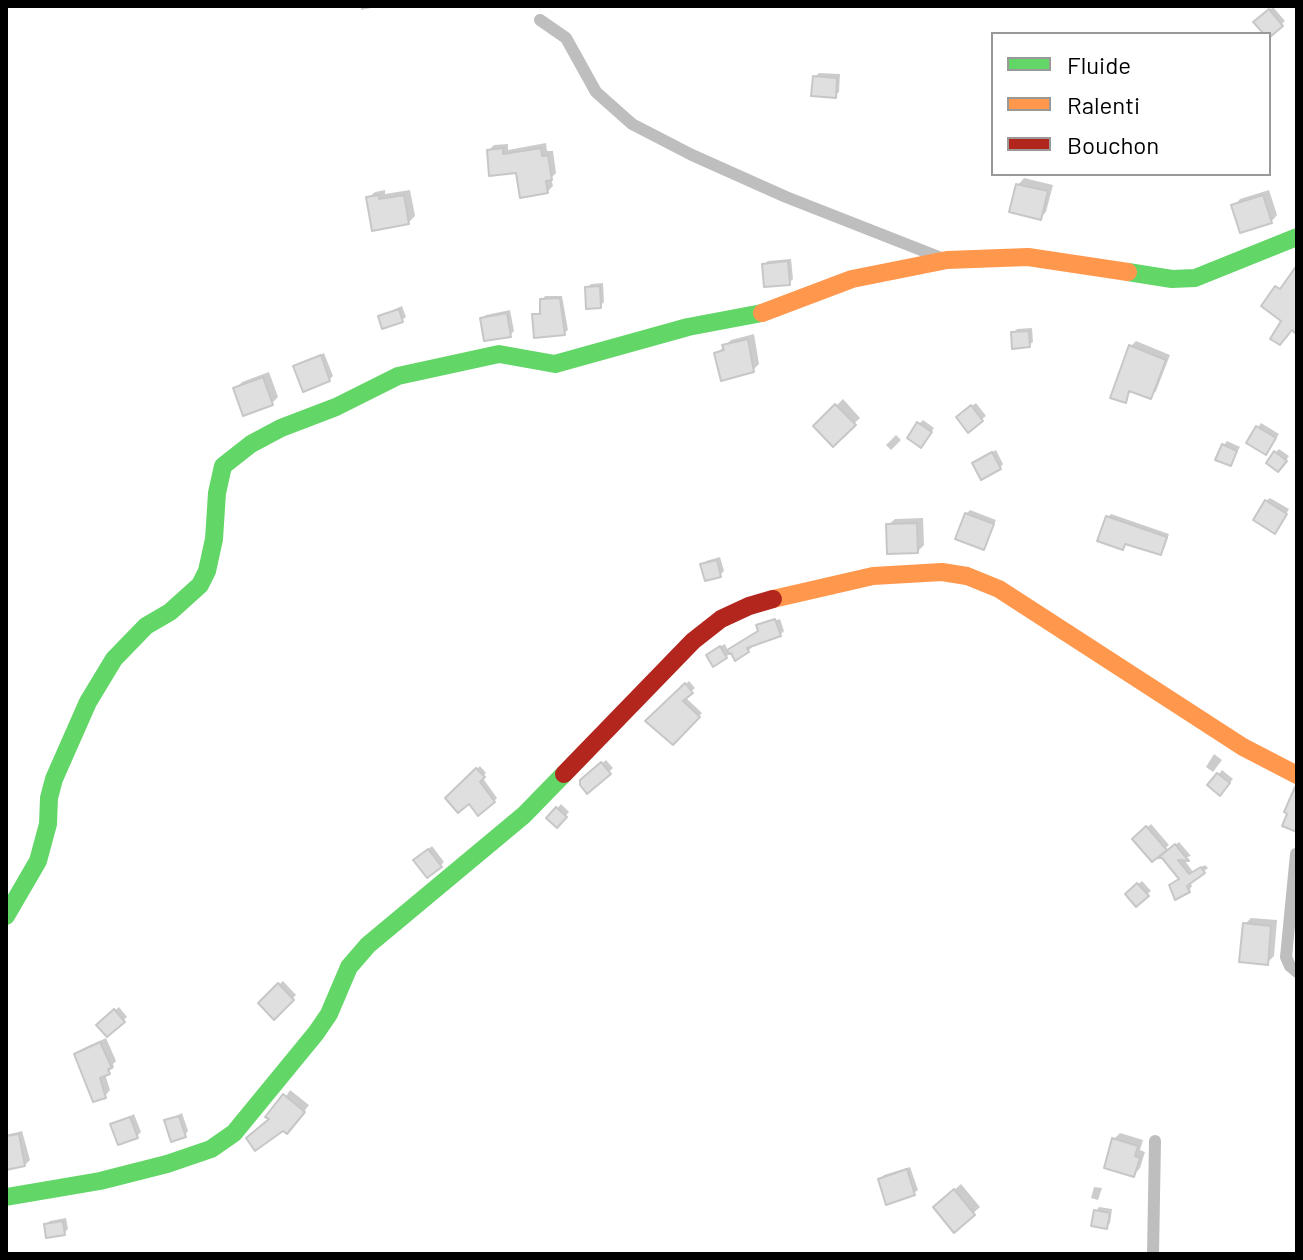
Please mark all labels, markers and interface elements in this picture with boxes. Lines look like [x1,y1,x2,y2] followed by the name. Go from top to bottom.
[991,32,1271,176] legend
[1067,50,1131,79] text: Fluide
[1067,90,1140,119] text: Ralenti
[1067,130,1159,159] text: Bouchon

